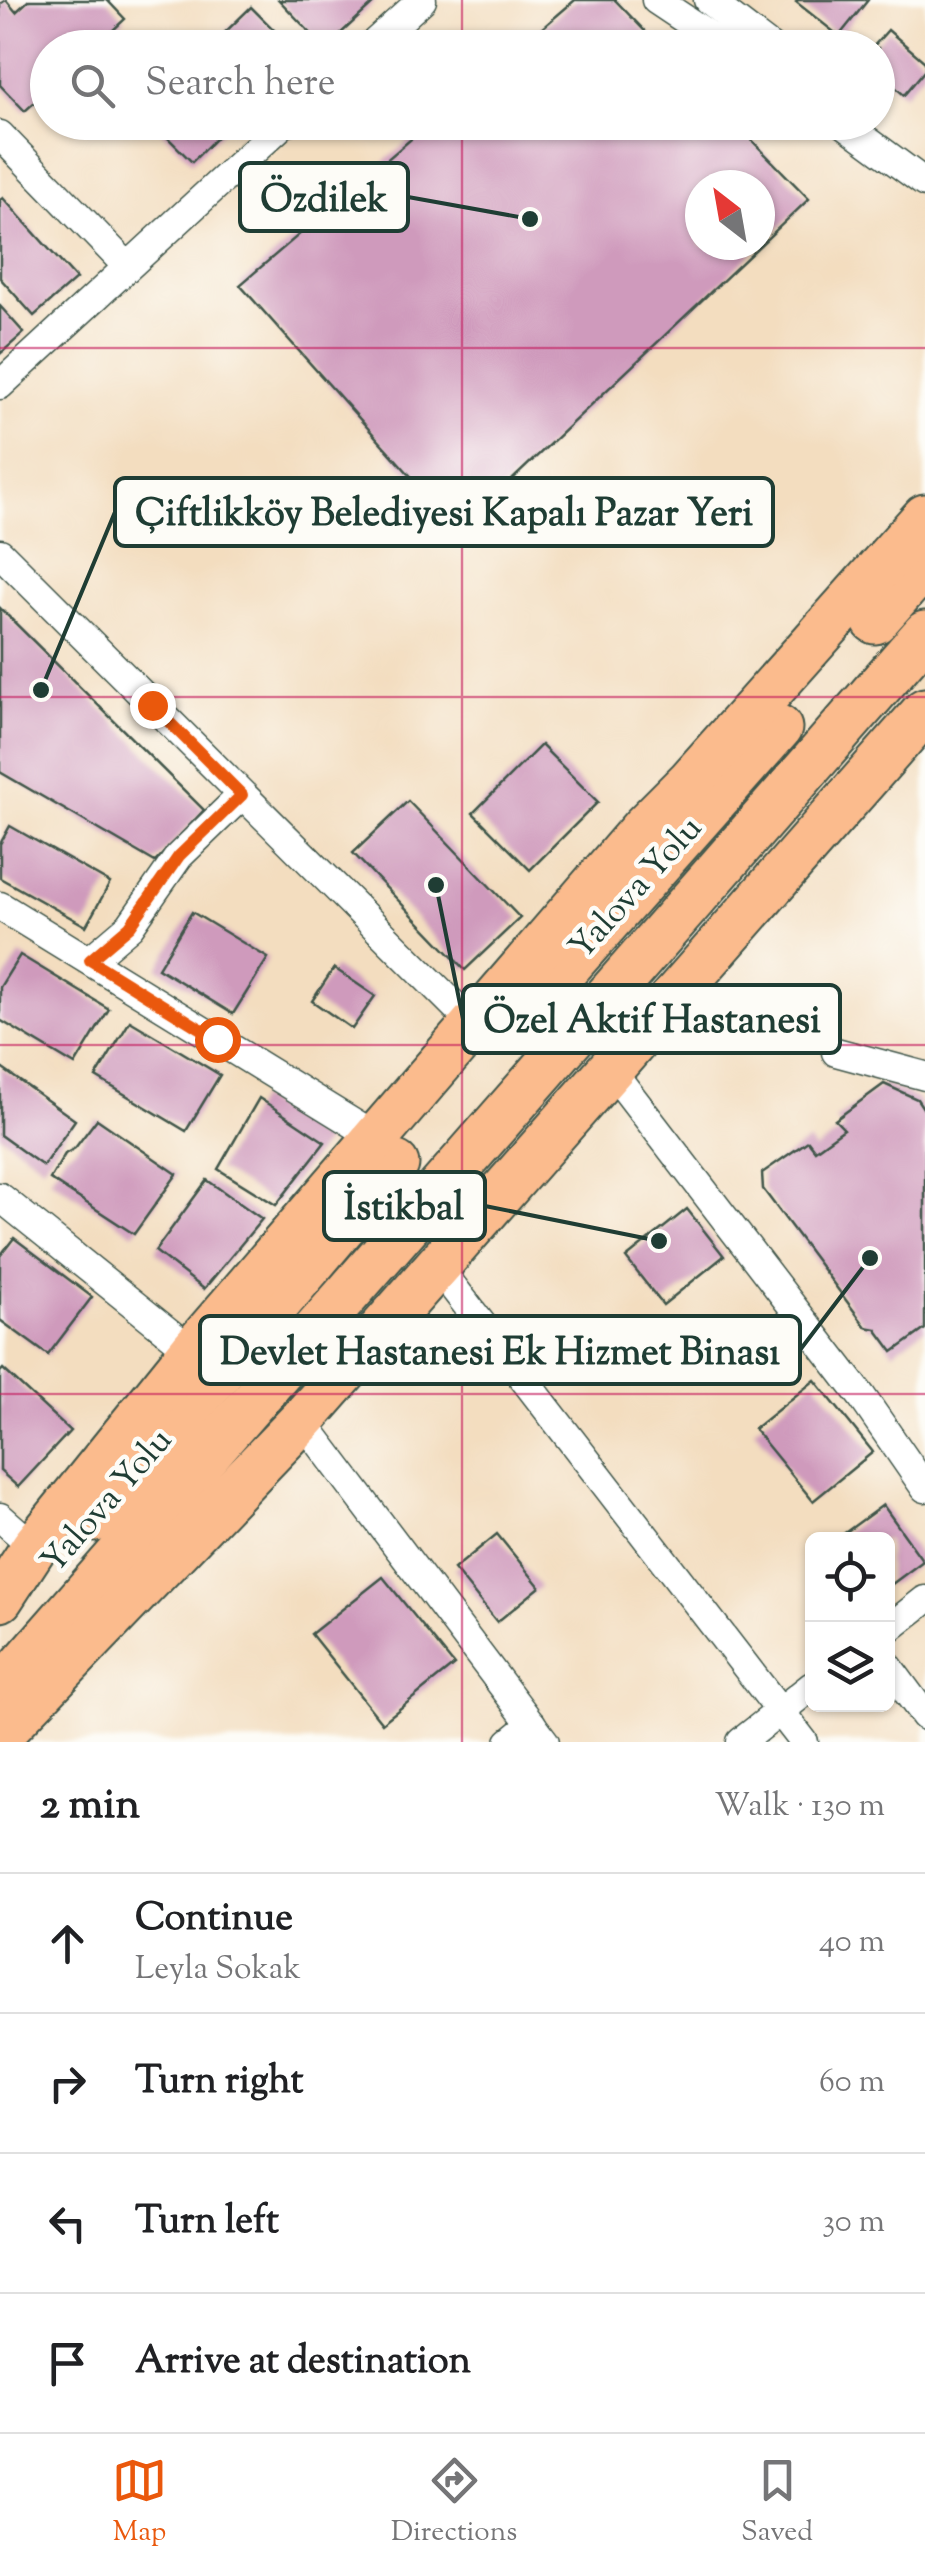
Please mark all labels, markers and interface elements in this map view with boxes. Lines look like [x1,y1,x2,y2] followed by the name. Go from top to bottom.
[30,30,895,140] search box
[65,58,120,113] icon: search
[145,58,336,112] text: Search here
[240,163,408,231] callout: Özdilek
[685,170,775,260] north arrow
[260,174,388,229] text: Özdilek
[115,478,773,546] callout: Çiftlikköy Belediyesi Kapalı Pazar Yeri
[135,489,753,543] text: Çiftlikköy Belediyesi Kapalı Pazar Yeri
[130,683,176,729] route end
[558,806,716,972] street label: Yalova Yolu
[463,985,840,1053] callout: Özel Aktif Hastanesi
[483,995,821,1050] text: Özel Aktif Hastanesi
[195,1017,241,1063] route start
[324,1172,485,1240] callout: İstikbal
[344,1182,465,1237] text: İstikbal
[200,1316,800,1384] callout: Devlet Hastanesi Ek Hizmet Binası
[220,1328,780,1382] text: Devlet Hastanesi Ek Hizmet Binası
[30,1418,186,1586] street label: Yalova Yolu
[805,1532,895,1712] map controls
[805,1532,895,1622] button: locate
[805,1622,895,1712] button: layers
[40,1777,140,1837] text: 2 min
[714,1784,885,1830] text: Walk · 130 m
[135,1893,293,1947] text: Continue
[40,1916,95,1971] icon: ahead
[819,1920,885,1966] text: 40 m
[135,1947,301,1993] text: Leyla Sokak
[40,2056,95,2111] icon: right
[135,2056,303,2110] text: Turn right
[819,2060,885,2106] text: 60 m
[40,2196,95,2251] icon: left
[135,2196,279,2250] text: Turn left
[822,2200,885,2246] text: 30 m
[40,2336,95,2391] icon: arrive
[135,2336,471,2390] text: Arrive at destination
[112,2453,167,2553] tab: Map
[391,2453,517,2553] tab: Directions
[741,2453,813,2553] tab: Saved

